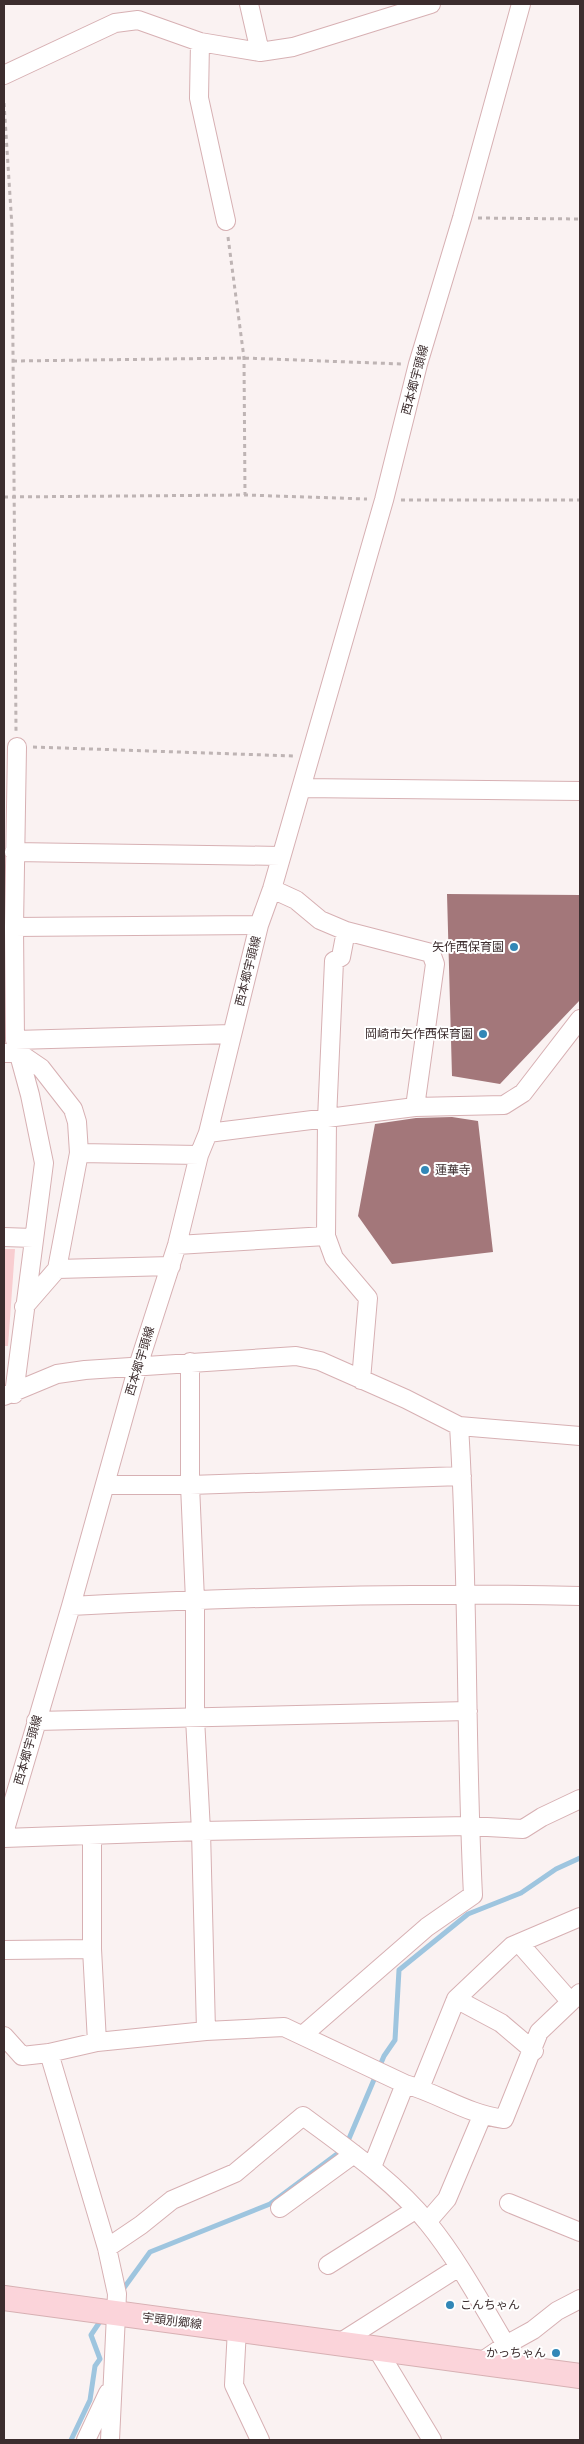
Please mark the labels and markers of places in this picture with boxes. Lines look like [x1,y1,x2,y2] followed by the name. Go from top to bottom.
[432,940,504,954] place label: 矢作西保育園
[508,941,520,953] marker: 矢作西保育園
[365,1027,473,1041] place label: 岡崎市矢作西保育園
[477,1028,489,1040] marker: 岡崎市矢作西保育園
[435,1163,471,1177] place label: 蓮華寺
[419,1164,431,1176] marker: 蓮華寺
[460,2298,520,2312] place label: こんちゃん
[444,2299,456,2311] marker: こんちゃん
[486,2346,546,2360] place label: かっちゃん
[550,2347,562,2359] marker: かっちゃん

